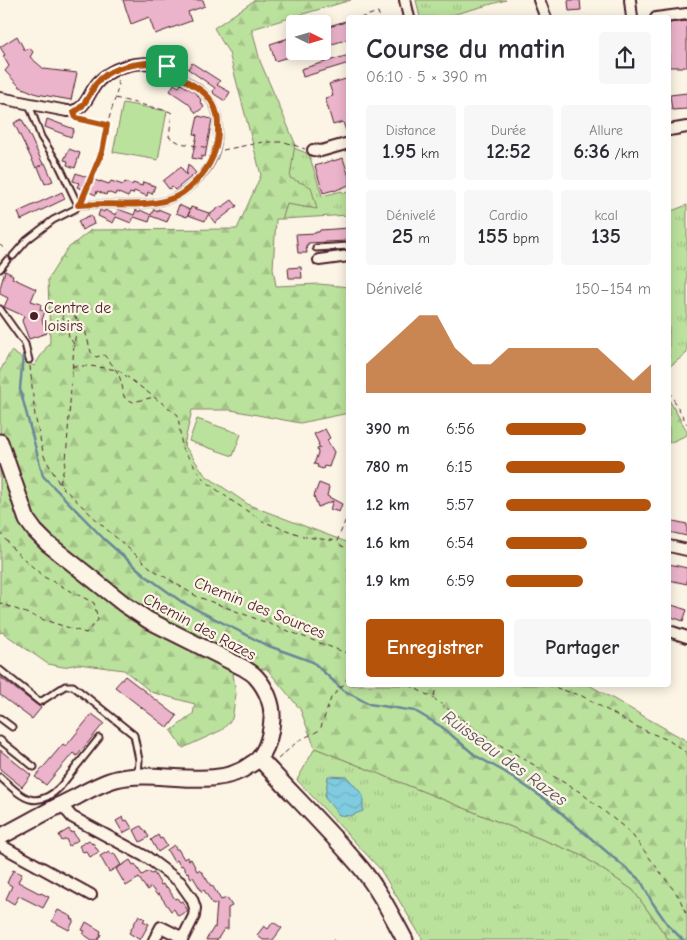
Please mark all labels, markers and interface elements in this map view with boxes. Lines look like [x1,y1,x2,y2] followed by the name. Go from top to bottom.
[286,15,331,60] north arrow
[286,15,331,60] map controls
[599,32,651,84] button: share
[366,33,566,65] text: Course du matin
[146,45,188,87] pin
[153,52,181,80] icon: arrive
[366,68,487,86] text: 06:10 · 5 × 390 m
[386,122,436,139] text: Distance
[491,122,526,139] text: Durée
[589,122,623,139] text: Allure
[382,139,416,163] text: 1.95
[486,139,531,163] text: 12:52
[573,139,610,163] text: 6:36
[416,145,439,162] text: km
[610,145,639,162] text: /km
[386,207,436,224] text: Dénivelé
[489,207,528,224] text: Cardio
[594,207,618,224] text: kcal
[392,224,414,248] text: 25
[478,224,508,248] text: 155
[591,224,621,248] text: 135
[414,230,430,247] text: m
[508,230,539,247] text: bpm
[366,280,422,298] text: Dénivelé
[575,280,651,298] text: 150–154 m
[44,299,111,335] place label: Centre de loisirs
[28,310,40,322] marker: Centre de loisirs
[366,420,410,438] text: 390 m
[446,420,475,438] text: 6:56
[366,458,409,476] text: 780 m
[446,458,473,476] text: 6:15
[366,496,409,514] text: 1.2 km
[446,496,474,514] text: 5:57
[366,534,410,552] text: 1.6 km
[446,534,474,552] text: 6:54
[366,572,410,590] text: 1.9 km
[446,572,475,590] text: 6:59
[191,573,328,643] street label: Chemin des Sources
[140,590,259,664] street label: Chemin des Razes
[366,619,504,677] button: Enregistrer
[514,619,651,677] button: Partager
[438,706,572,811] water label: Ruisseau des Razes

